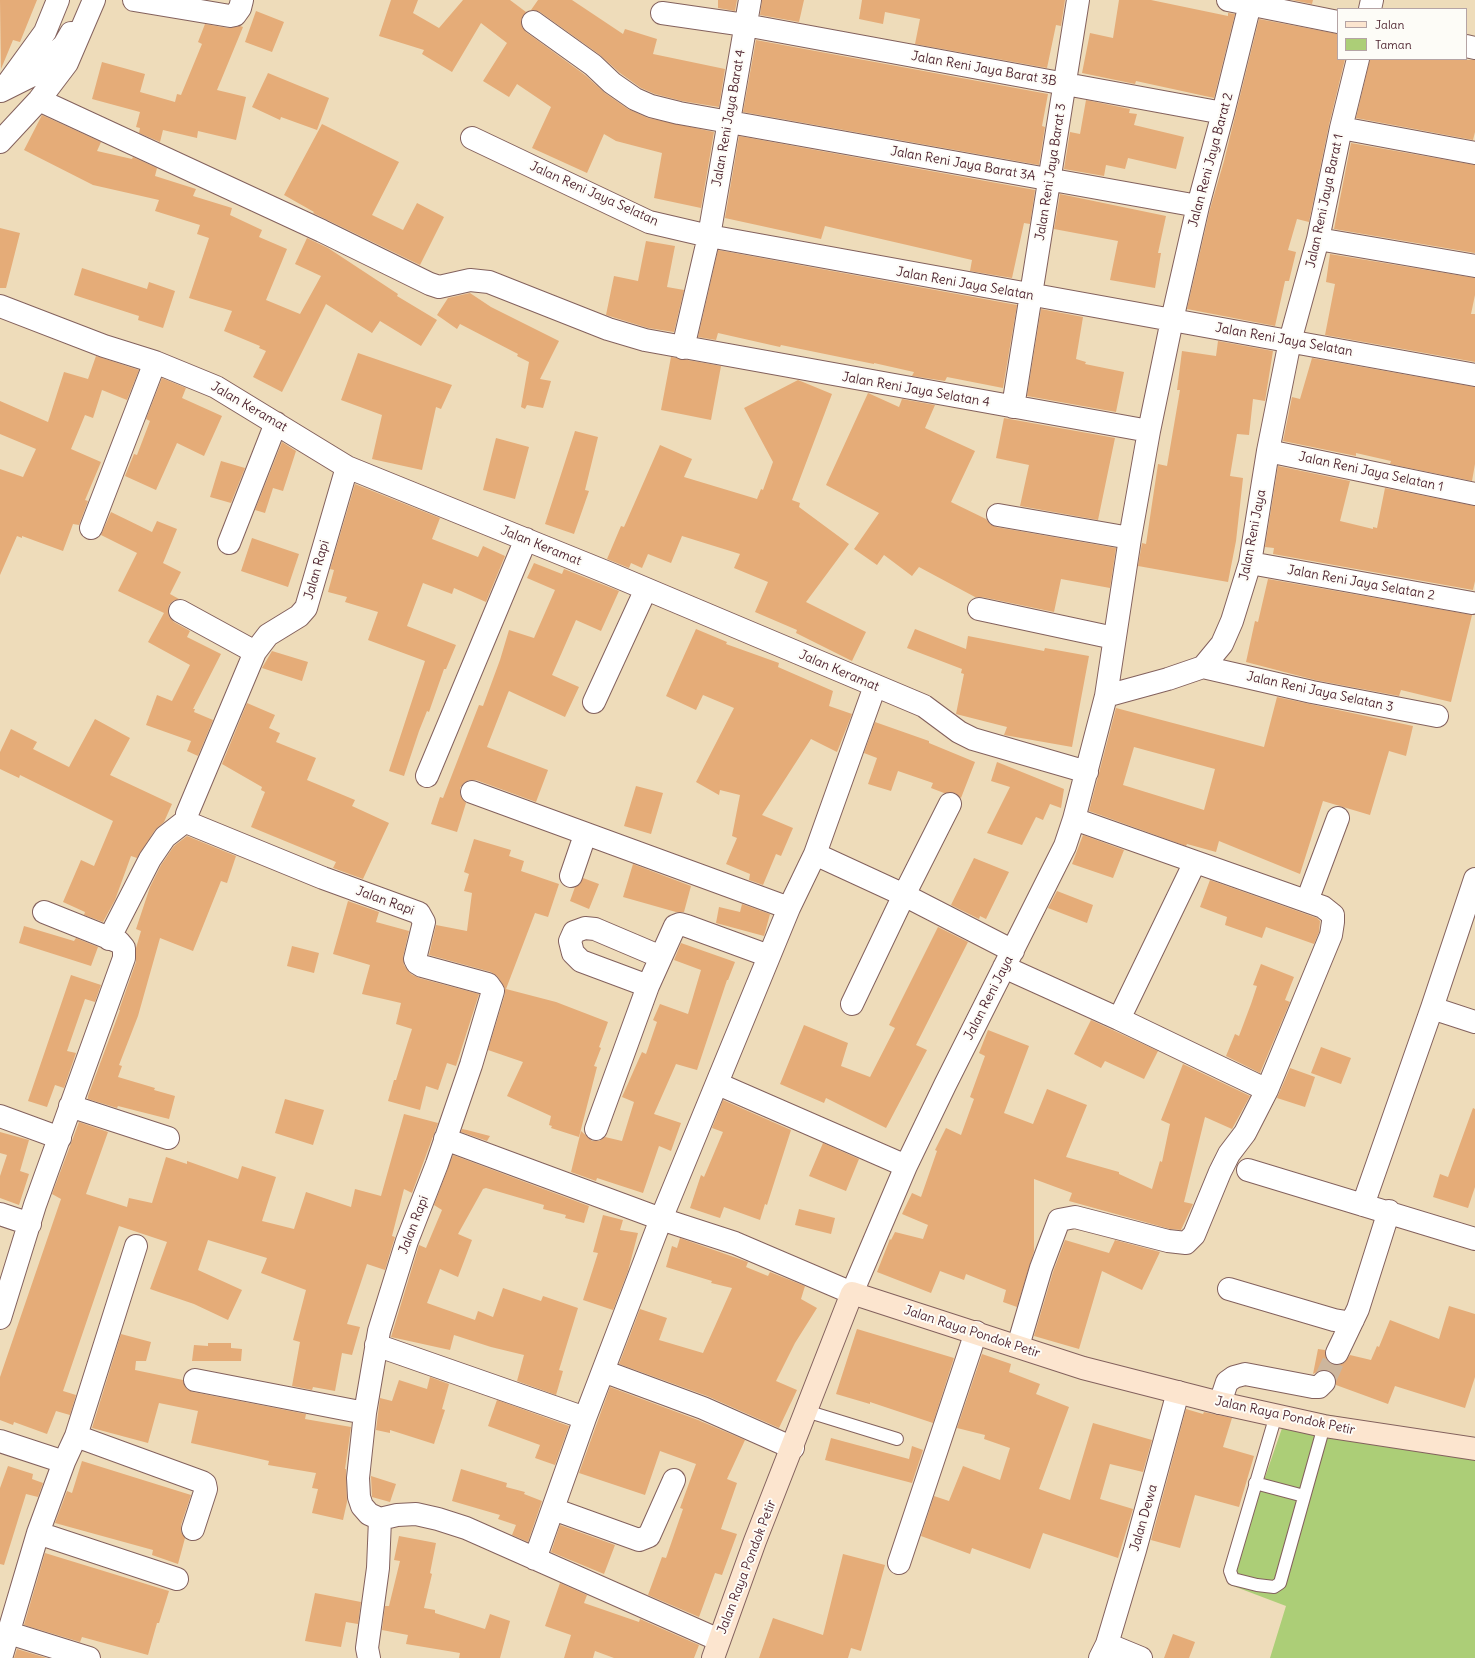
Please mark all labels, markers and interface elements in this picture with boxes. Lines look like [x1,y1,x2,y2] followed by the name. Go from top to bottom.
[1337,8,1467,60] legend
[1375,17,1404,32] text: Jalan
[1375,37,1412,52] text: Taman
[709,48,749,188] street label: Jalan Reni Jaya Barat 4
[910,49,1058,89] street label: Jalan Reni Jaya Barat 3B
[1186,91,1236,229] street label: Jalan Reni Jaya Barat 2
[1032,102,1070,242] street label: Jalan Reni Jaya Barat 3
[1303,133,1347,269] street label: Jalan Reni Jaya Barat 1
[889,144,1037,184] street label: Jalan Reni Jaya Barat 3A
[527,159,661,229] street label: Jalan Reni Jaya Selatan
[895,264,1035,304] street label: Jalan Reni Jaya Selatan
[1214,320,1354,360] street label: Jalan Reni Jaya Selatan
[841,369,991,411] street label: Jalan Reni Jaya Selatan 4
[208,379,290,435] street label: Jalan Keramat
[1297,449,1445,495] street label: Jalan Reni Jaya Selatan 1
[1237,488,1269,582] street label: Jalan Reni Jaya
[498,523,584,569] street label: Jalan Keramat
[301,539,333,601] street label: Jalan Rapi
[1286,562,1436,604] street label: Jalan Reni Jaya Selatan 2
[797,647,881,695] street label: Jalan Keramat
[1245,669,1395,715] street label: Jalan Reni Jaya Selatan 3
[354,883,416,919] street label: Jalan Rapi
[961,953,1017,1043] street label: Jalan Reni Jaya
[396,1194,432,1256] street label: Jalan Rapi
[902,1303,1042,1361] street label: Jalan Raya Pondok Petir
[1214,1394,1356,1438] street label: Jalan Raya Pondok Petir
[1127,1483,1161,1553] street label: Jalan Dewa
[714,1498,780,1636] street label: Jalan Raya Pondok Petir

